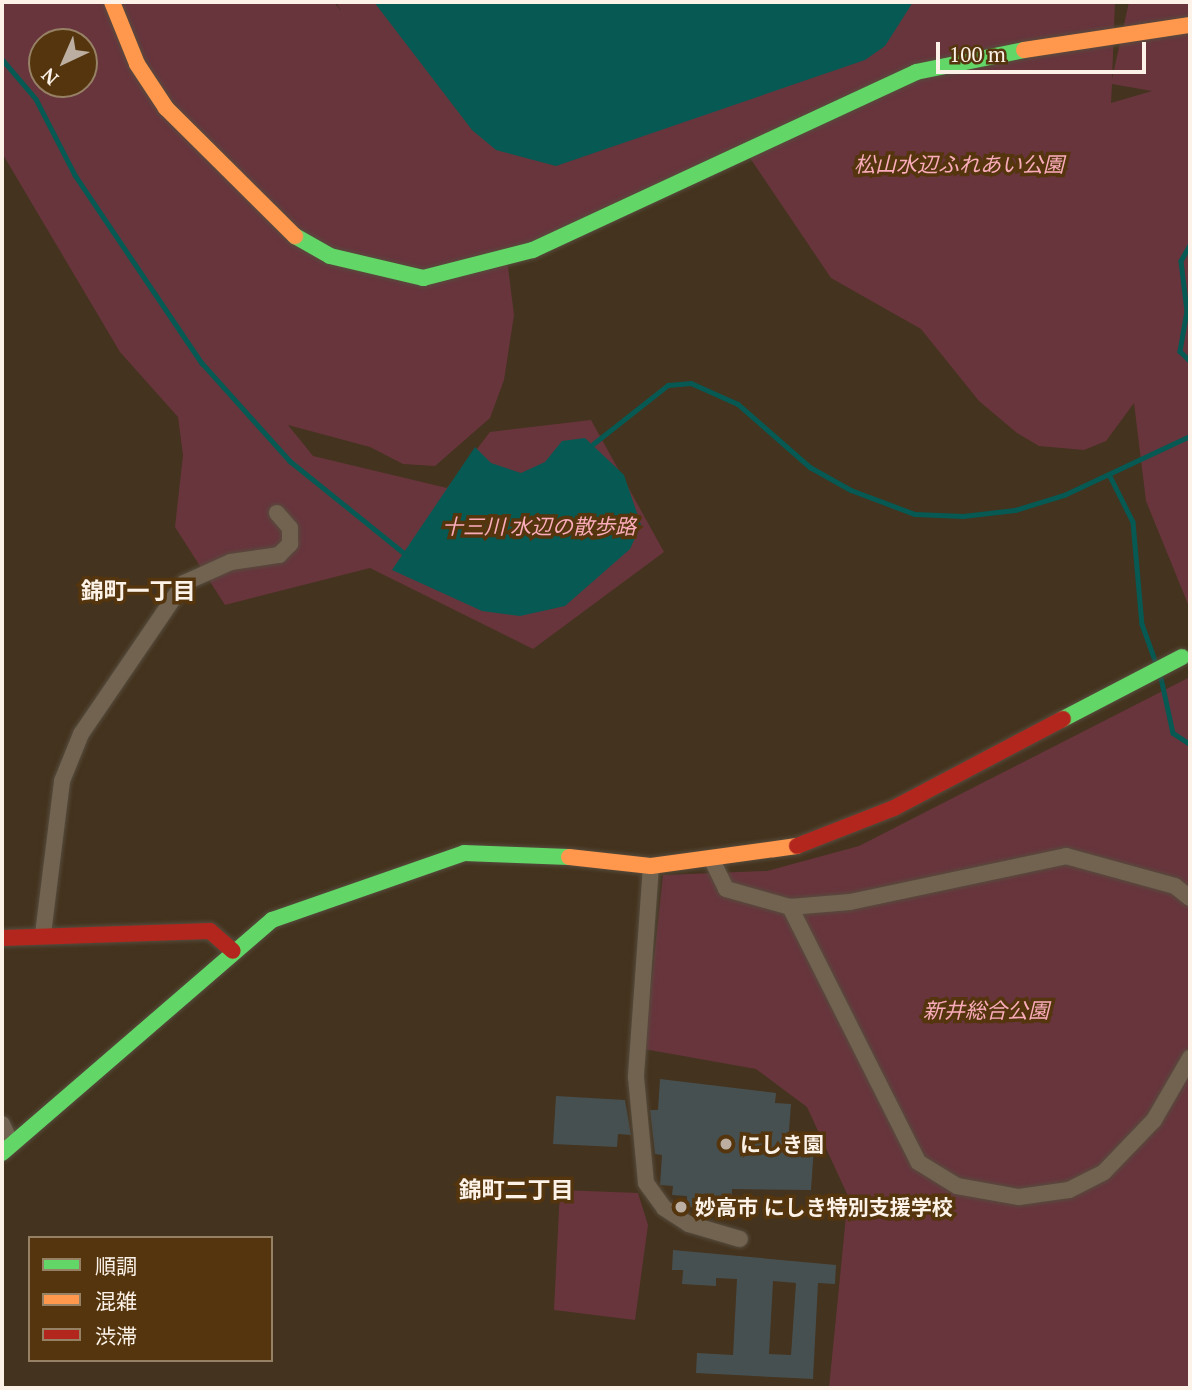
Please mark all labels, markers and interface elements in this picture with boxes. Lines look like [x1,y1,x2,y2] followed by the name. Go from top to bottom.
[28,28,98,98] north arrow
[940,28,1150,72] scale bar
[949,40,1006,68] text: 100 m
[36,63,63,91] text: N
[854,151,1064,177] park label: 松山水辺ふれあい公園
[442,513,636,539] park label: 十三川 水辺の散歩路
[81,577,195,605] district label: 錦町一丁目
[923,997,1049,1023] park label: 新井総合公園
[740,1131,824,1157] place label: にしき園
[718,1136,734,1152] marker: にしき園
[459,1176,573,1204] district label: 錦町二丁目
[695,1194,953,1220] place label: 妙高市 にしき特別支援学校
[673,1199,689,1215] marker: 妙高市 にしき特別支援学校
[28,1236,273,1362] legend
[95,1252,137,1280] text: 順調
[95,1287,137,1315] text: 混雑
[95,1322,137,1350] text: 渋滞

